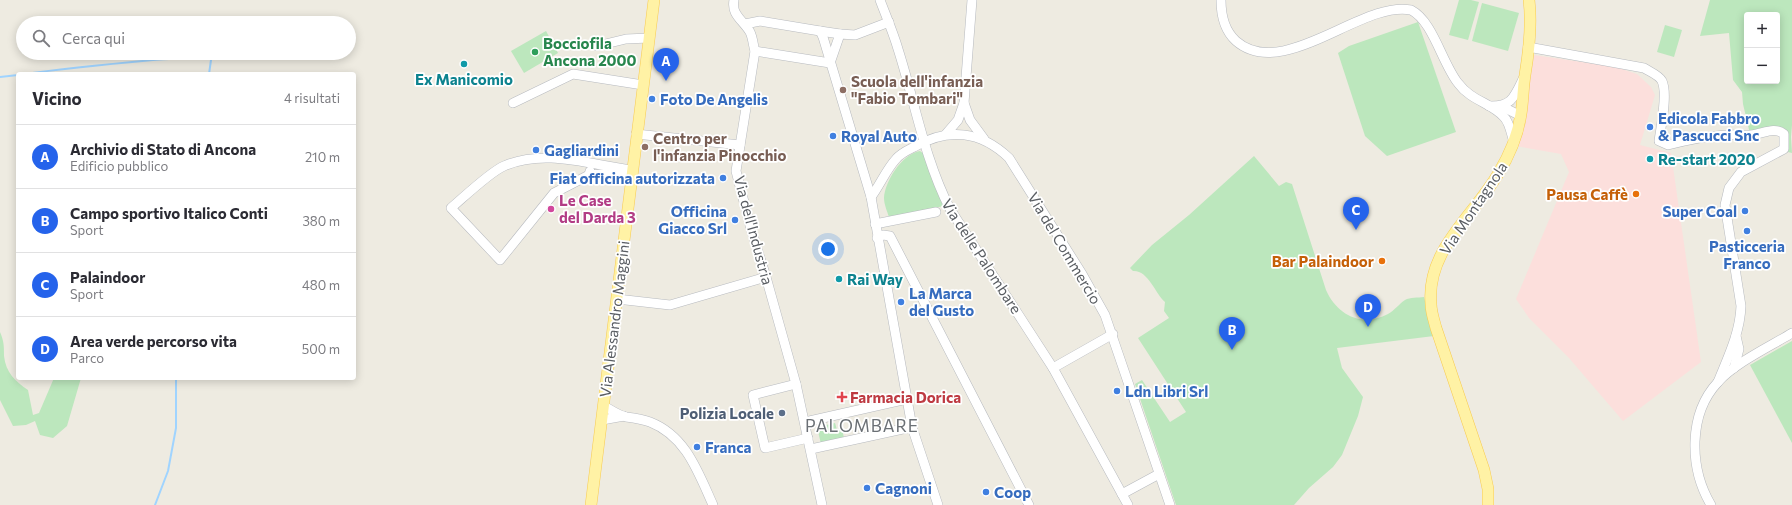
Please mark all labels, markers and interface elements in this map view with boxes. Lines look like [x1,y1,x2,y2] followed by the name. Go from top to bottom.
[1744,12,1780,84] map controls
[1744,12,1780,48] button: +
[16,16,356,60] search box
[30,27,52,49] icon: search
[62,29,125,47] text: Cerca qui
[543,34,637,69] place label: Bocciofila Ancona 2000
[530,47,540,57] marker: Bocciofila Ancona 2000
[653,48,679,81] pin: A
[1744,48,1780,84] button: −
[459,59,469,69] marker: Ex Manicomio
[415,70,513,88] place label: Ex Manicomio
[851,72,983,107] place label: Scuola dell'infanzia "Fabio Tombari"
[838,85,848,95] marker: Scuola dell'infanzia "Fabio Tombari"
[32,88,82,109] text: Vicino
[284,90,340,106] text: 4 risultati
[660,90,768,108] place label: Foto De Angelis
[647,94,657,104] marker: Foto De Angelis
[1658,109,1760,144] place label: Edicola Fabbro & Pascucci Snc
[1645,122,1655,132] marker: Edicola Fabbro & Pascucci Snc
[841,127,917,145] place label: Royal Auto
[653,129,787,164] place label: Centro per l'infanzia Pinocchio
[828,131,838,141] marker: Royal Auto
[70,140,256,158] text: Archivio di Stato di Ancona
[544,141,619,159] place label: Gagliardini
[640,142,650,152] marker: Centro per l'infanzia Pinocchio
[531,145,541,155] marker: Gagliardini
[40,149,50,165] text: A
[305,149,340,165] text: 210 m
[1658,150,1755,168] place label: Re-start 2020
[1645,154,1655,164] marker: Re-start 2020
[70,158,168,174] text: Edificio pubblico
[1435,158,1511,258] street label: Via Montagnola
[550,169,715,187] place label: Fiat officina autorizzata
[718,173,728,183] marker: Fiat officina autorizzata
[731,173,777,287] street label: Via dell'Industria
[1546,185,1628,203] place label: Pausa Caffè
[1024,189,1106,307] street label: Via del Commercio
[1631,189,1641,199] marker: Pausa Caffè
[559,191,636,226] place label: Le Case del Darda 3
[938,195,1026,317] street label: Via delle Palombare
[1343,197,1369,230] pin: C
[658,202,727,237] place label: Officina Giacco Srl
[1662,202,1737,220] place label: Super Coal
[70,204,268,222] text: Campo sportivo Italico Conti
[546,204,556,214] marker: Le Case del Darda 3
[1740,206,1750,216] marker: Super Coal
[41,213,49,229] text: B
[302,213,340,229] text: 380 m
[730,215,740,225] marker: Officina Giacco Srl
[70,222,104,238] text: Sport
[1742,226,1752,236] marker: Pasticceria Franco
[1709,237,1785,272] place label: Pasticceria Franco
[818,239,838,259] your location
[595,240,633,398] street label: Via Alessandro Maggini
[1272,252,1374,270] place label: Bar Palaindoor
[1377,256,1387,266] marker: Bar Palaindoor
[70,268,145,286] text: Palaindoor
[847,270,904,288] place label: Rai Way
[834,274,844,284] marker: Rai Way
[41,277,49,293] text: C
[302,277,340,293] text: 480 m
[909,284,974,319] place label: La Marca del Gusto
[70,286,104,302] text: Sport
[1355,294,1381,327] pin: D
[896,297,906,307] marker: La Marca del Gusto
[1219,317,1245,350] pin: B
[70,332,237,350] text: Area verde percorso vita
[40,341,50,357] text: D
[302,341,340,357] text: 500 m
[70,350,104,366] text: Parco
[1125,382,1208,400] place label: Ldn Libri Srl
[1112,386,1122,396] marker: Ldn Libri Srl
[850,388,961,406] place label: Farmacia Dorica
[837,392,847,402] marker: Farmacia Dorica
[680,404,774,422] place label: Polizia Locale
[777,408,787,418] marker: Polizia Locale
[805,415,919,436] district label: PALOMBARE
[705,438,751,456] place label: Franca
[692,442,702,452] marker: Franca
[875,479,932,497] place label: Cagnoni
[862,483,872,493] marker: Cagnoni
[994,483,1031,501] place label: Coop
[981,487,991,497] marker: Coop

